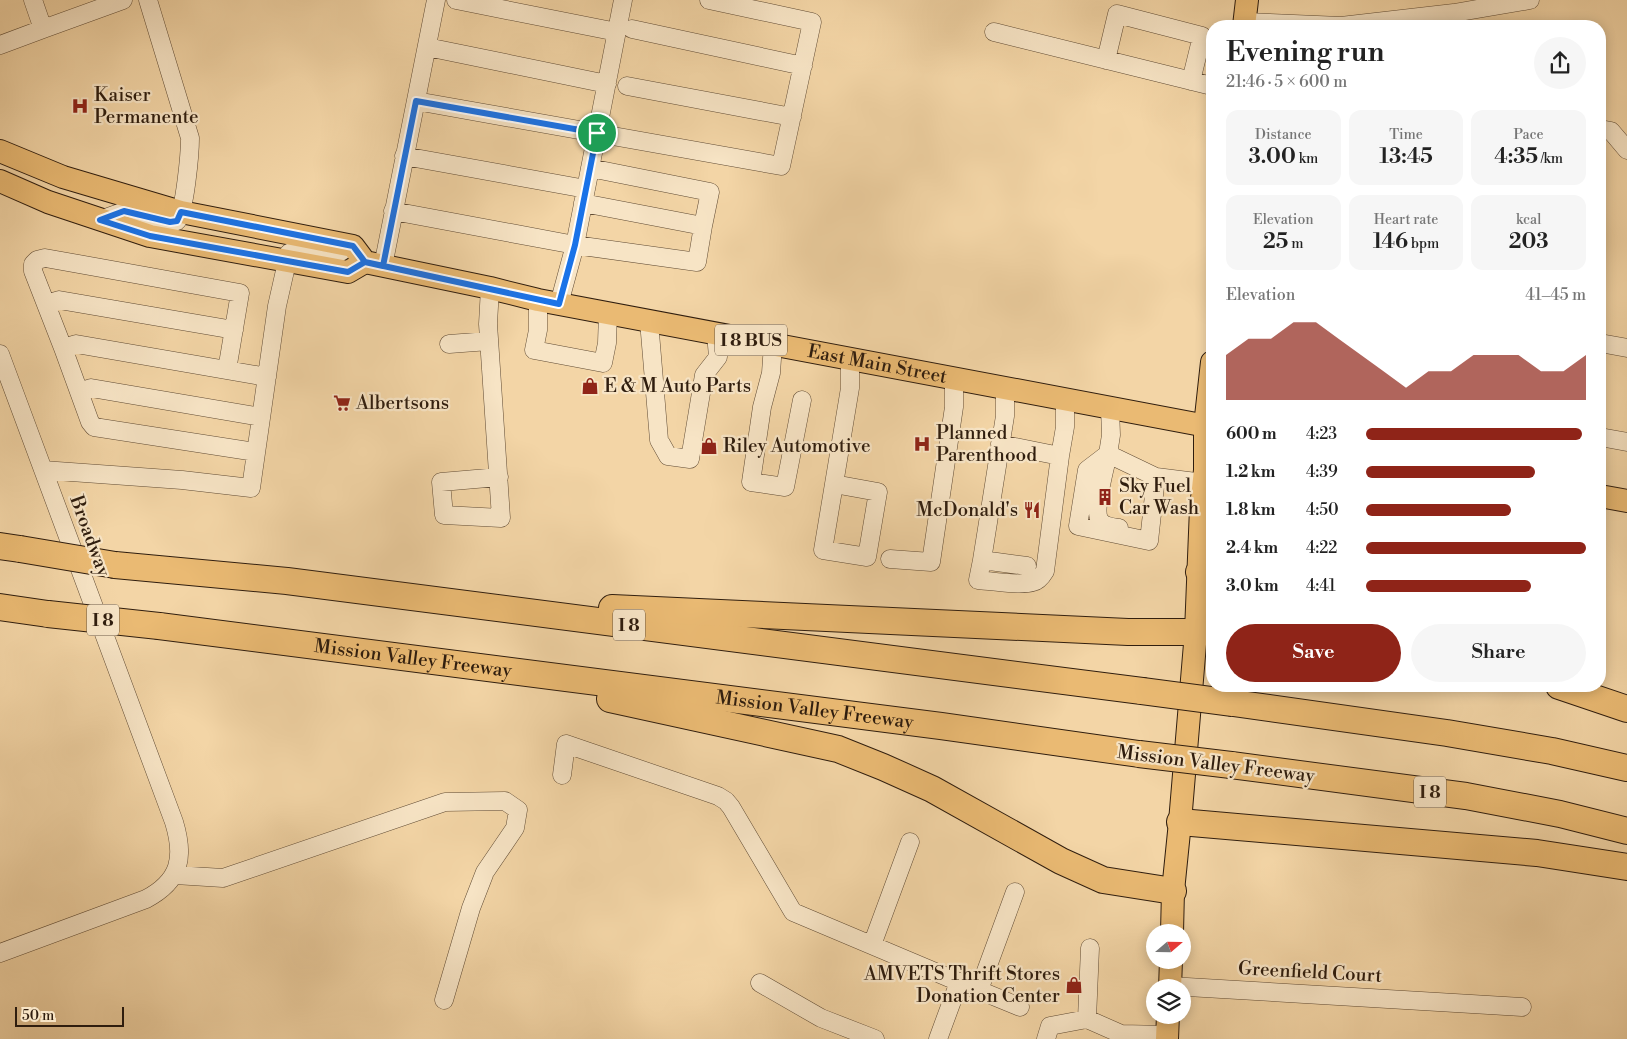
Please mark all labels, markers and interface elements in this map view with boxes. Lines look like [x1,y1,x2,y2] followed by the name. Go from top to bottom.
[1226,35,1385,70] text: Evening run
[1534,37,1586,89] button: share
[1226,72,1347,92] text: 21:46 · 5 × 600 m
[94,83,199,129] place label: Kaiser Permanente
[70,96,90,116] hospital icon: Kaiser Permanente
[576,112,618,154] pin
[583,119,611,147] icon: arrive
[1255,126,1312,144] text: Distance
[1389,126,1423,144] text: Time
[1514,126,1544,144] text: Pace
[1248,144,1296,170] text: 3.00
[1379,144,1433,170] text: 13:45
[1494,144,1538,170] text: 4:35
[1296,150,1318,168] text: km
[1538,150,1563,168] text: /km
[1253,211,1314,229] text: Elevation
[1374,211,1438,229] text: Heart rate
[1516,211,1541,229] text: kcal
[1263,229,1288,255] text: 25
[1373,229,1408,255] text: 146
[1509,229,1549,255] text: 203
[1288,235,1304,253] text: m
[1408,235,1439,253] text: bpm
[1226,285,1295,305] text: Elevation
[1525,285,1586,305] text: 41–45 m
[715,324,787,356] road number: I 8 BUS
[806,339,949,389] street label: East Main Street
[604,374,751,398] place label: E & M Auto Parts
[580,376,600,396] shop icon: E & M Auto Parts
[355,391,449,415] place label: Albertsons
[332,393,352,413] supermarket icon: Albertsons
[936,421,1037,467] place label: Planned Parenthood
[1226,424,1276,444] text: 600 m
[1306,424,1337,444] text: 4:23
[723,434,871,458] place label: Riley Automotive
[912,434,932,454] hospital icon: Planned Parenthood
[699,436,719,456] shop icon: Riley Automotive
[1226,462,1275,482] text: 1.2 km
[1306,462,1338,482] text: 4:39
[1119,474,1199,520] place label: Sky Fuel Car Wash
[1095,487,1115,507] building icon: Sky Fuel Car Wash
[64,491,116,581] street label: Broadway
[916,498,1018,522] place label: McDonald's
[1022,500,1042,520] restaurant icon: McDonald's
[1226,500,1275,520] text: 1.8 km
[1306,500,1339,520] text: 4:50
[1226,538,1278,558] text: 2.4 km
[1306,538,1337,558] text: 4:22
[1226,576,1279,596] text: 3.0 km
[1306,576,1336,596] text: 4:41
[87,604,119,636] road number: I 8
[613,610,645,640] road number: I 8
[1226,624,1401,682] button: Save
[1411,624,1586,682] button: Share
[313,634,514,683] street label: Mission Valley Freeway
[714,685,916,734] street label: Mission Valley Freeway
[1116,740,1317,788] street label: Mission Valley Freeway
[1414,776,1446,808] road number: I 8
[1146,924,1191,969] north arrow
[1146,924,1191,1024] map controls
[1237,956,1383,988] street label: Greenfield Court
[863,962,1060,1008] place label: AMVETS Thrift Stores Donation Center
[1064,975,1084,995] shop icon: AMVETS Thrift Stores Donation Center
[1146,979,1191,1024] button: layers
[15,1004,124,1027] scale bar
[22,1007,54,1025] text: 50 m

